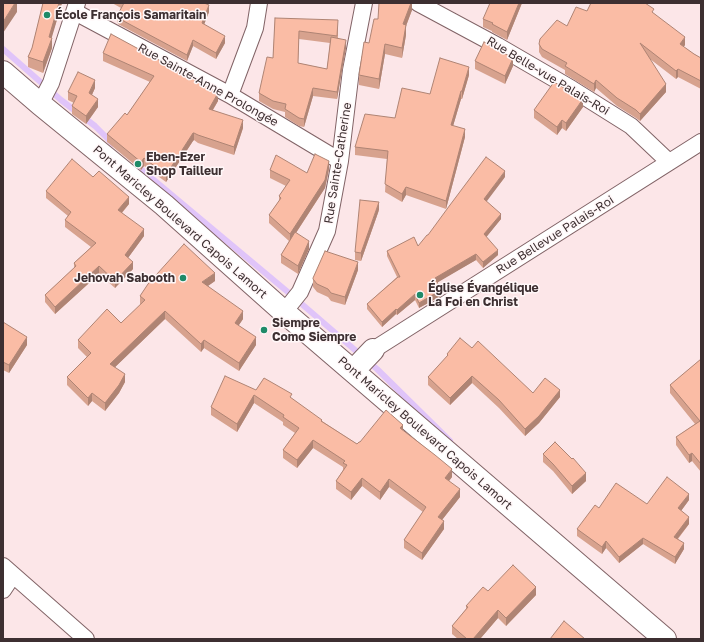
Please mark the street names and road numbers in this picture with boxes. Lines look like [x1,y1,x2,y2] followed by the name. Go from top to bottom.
[484,34,612,118] street label: Rue Belle-vue Palais-Roi
[135,40,281,130] street label: Rue Sainte-Anne Prolongée
[321,101,355,225] street label: Rue Sainte-Catherine
[90,142,270,302] street label: Pont Maricley Boulevard Capois Lamort
[493,193,617,277] street label: Rue Bellevue Palais-Roi
[335,353,515,513] street label: Pont Maricley Boulevard Capois Lamort

